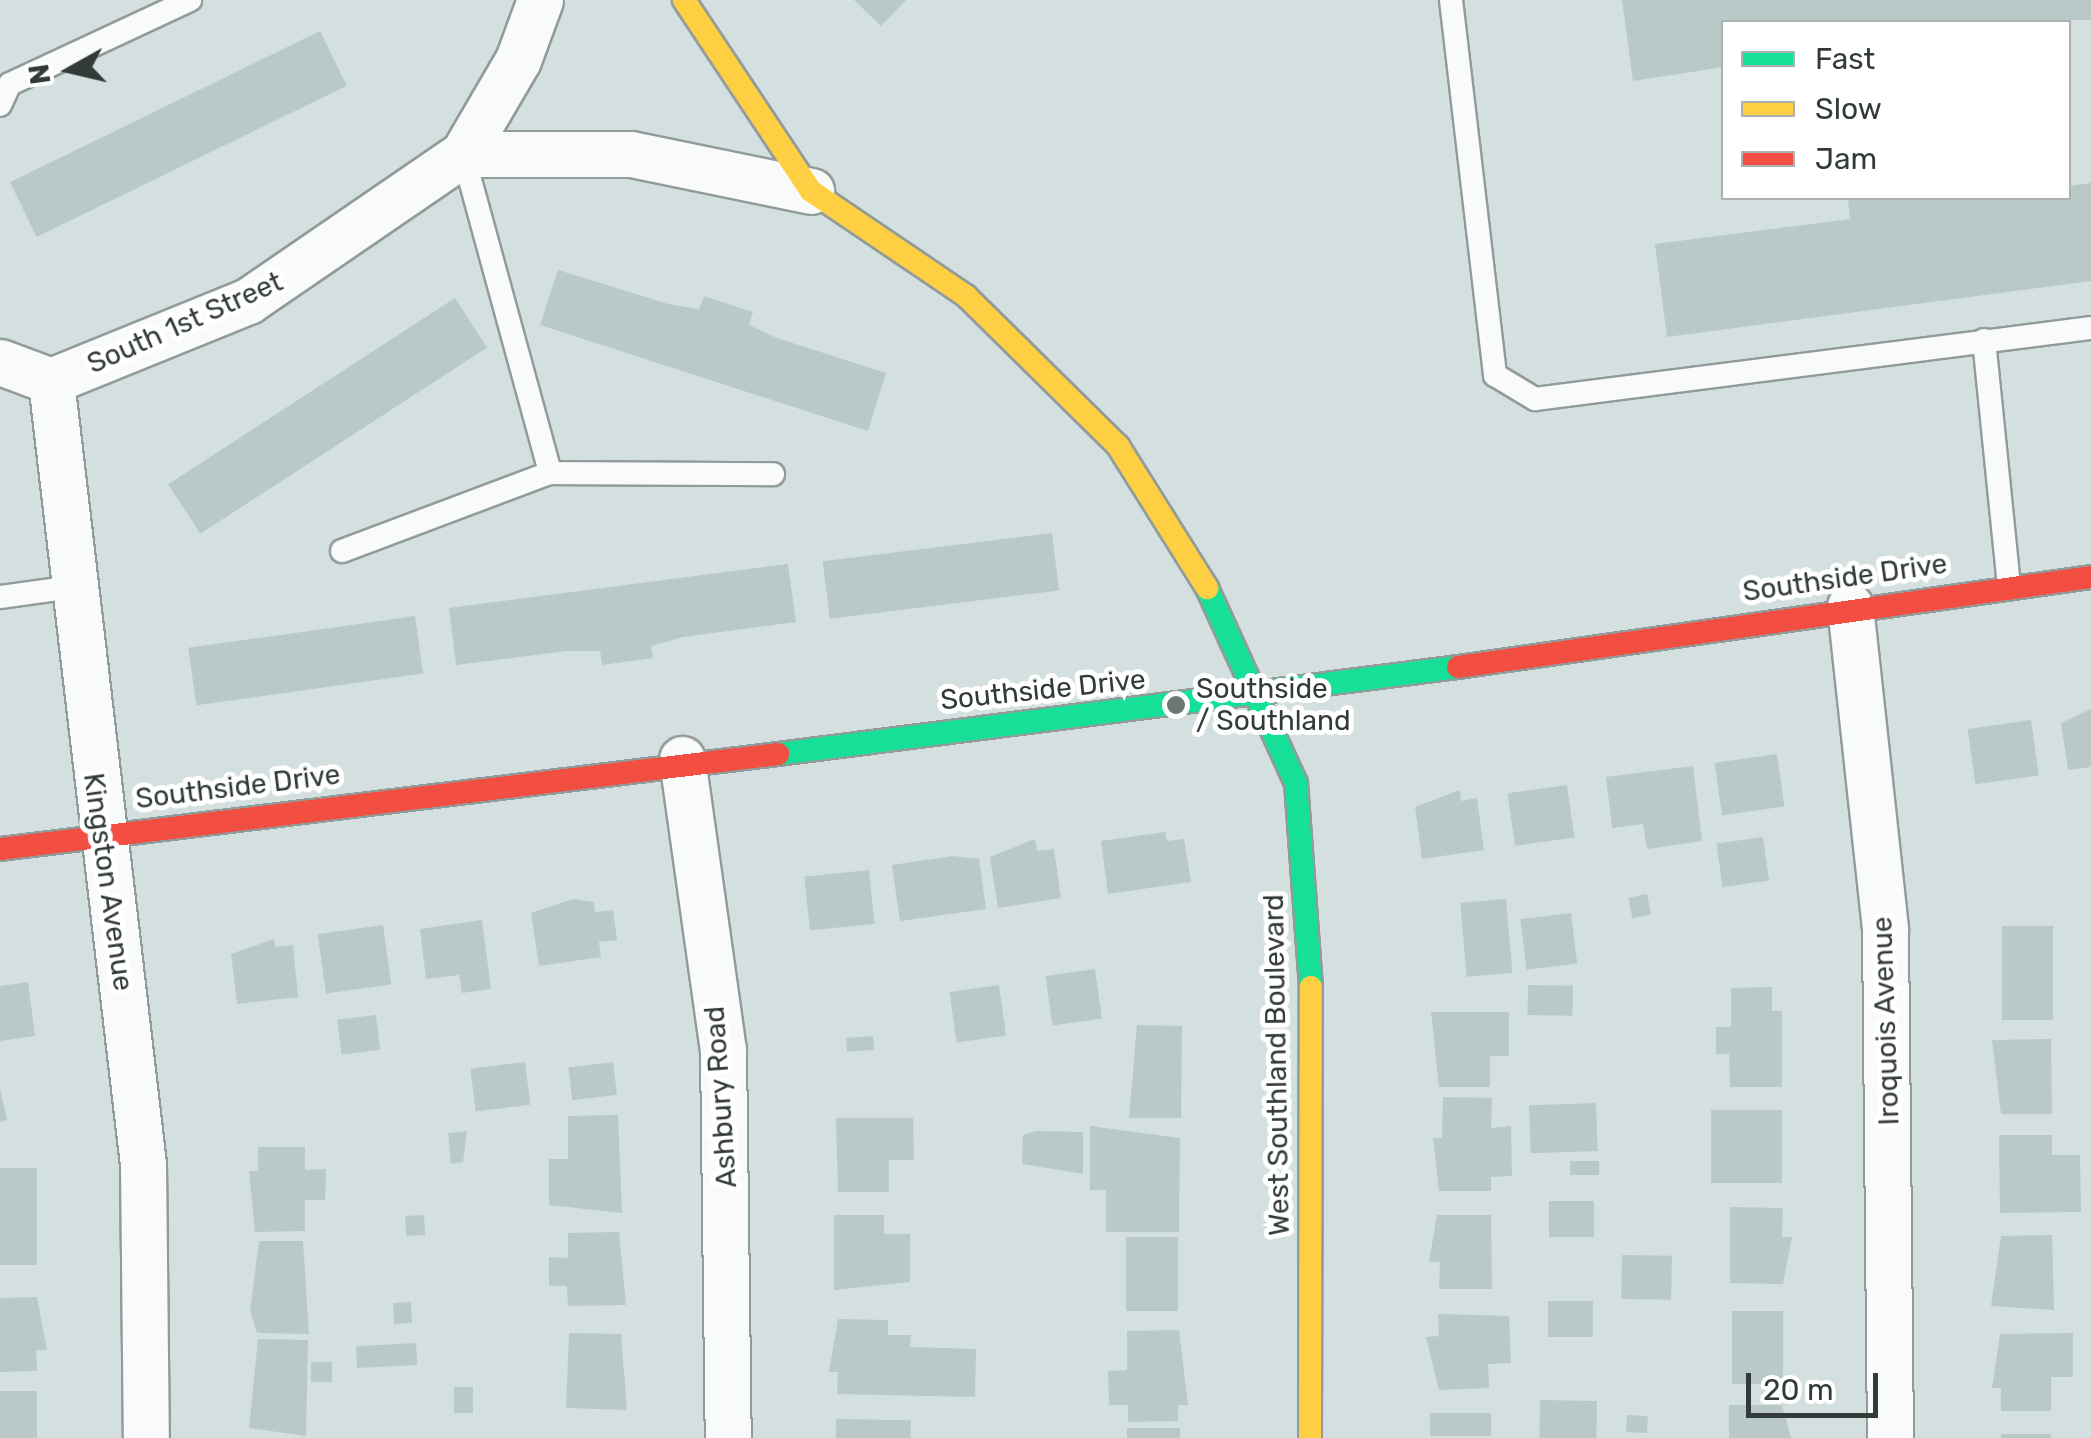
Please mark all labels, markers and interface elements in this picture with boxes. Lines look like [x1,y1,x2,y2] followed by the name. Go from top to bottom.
[20,20,120,120] north arrow
[1721,20,2071,200] legend
[1815,41,1875,77] text: Fast
[22,62,58,87] text: N
[1815,91,1882,127] text: Slow
[1815,141,1877,177] text: Jam
[82,265,288,381] street label: South 1st Street
[1741,547,1949,609] street label: Southside Drive
[939,663,1147,717] street label: Southside Drive
[1196,672,1351,738] place label: Southside / Southland
[1165,694,1187,716] marker: Southside / Southland
[134,758,342,816] street label: Southside Drive
[76,771,140,993] street label: Kingston Avenue
[1257,894,1297,1236] street label: West Southland Boulevard
[1866,916,1906,1126] street label: Iroquois Avenue
[698,1005,744,1189] street label: Ashbury Road
[1751,1353,1884,1415] scale bar
[1763,1372,1834,1408] text: 20 m

